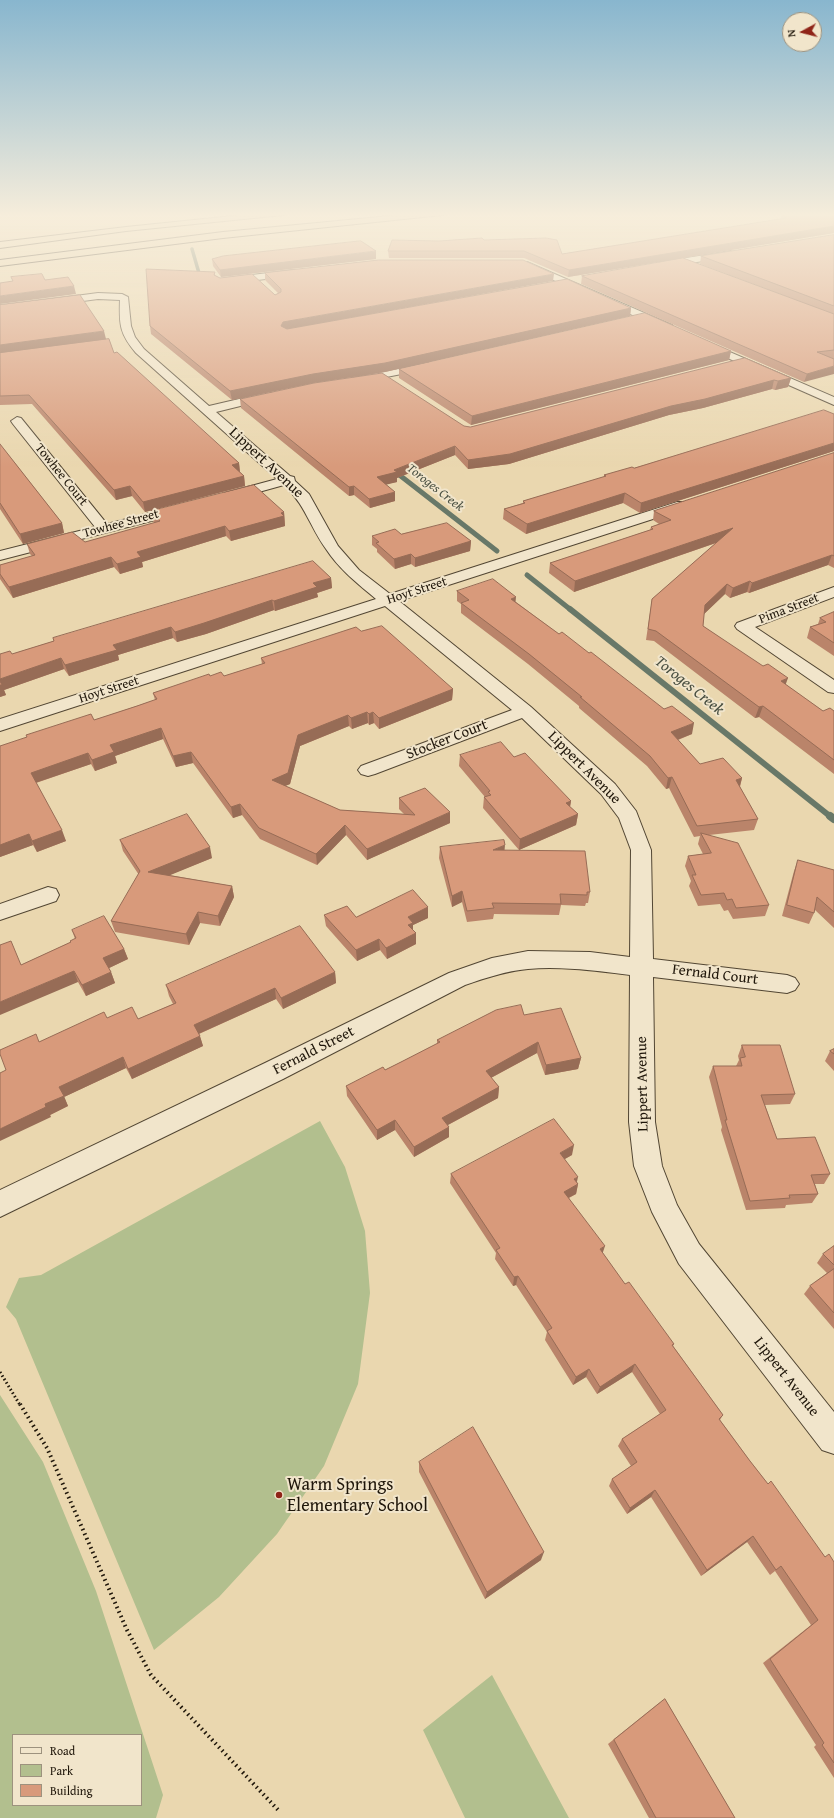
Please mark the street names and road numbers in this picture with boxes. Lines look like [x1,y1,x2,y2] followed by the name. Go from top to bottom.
[225,424,307,502] street label: Lippert Avenue
[31,441,91,509] street label: Towhee Court
[81,506,161,542] street label: Towhee Street
[385,574,449,608] street label: Hoyt Street
[757,590,821,628] street label: Pima Street
[77,673,141,707] street label: Hoyt Street
[404,716,490,764] street label: Stocker Court
[544,728,624,808] street label: Lippert Avenue
[671,961,759,989] street label: Fernald Court
[270,1023,358,1079] street label: Fernald Street
[633,1036,653,1132] street label: Lippert Avenue
[749,1334,823,1420] street label: Lippert Avenue

